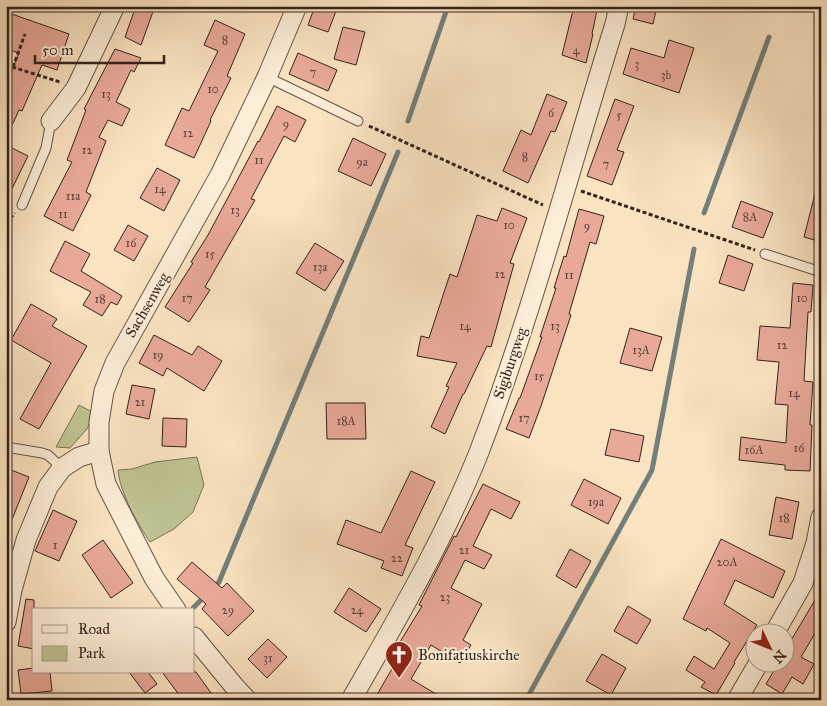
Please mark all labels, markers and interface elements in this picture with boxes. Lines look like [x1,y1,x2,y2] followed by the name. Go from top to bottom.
[35,32,164,64] scale bar
[222,33,228,47] house number: 8
[42,41,74,59] text: 50 m
[573,43,580,57] house number: 4
[635,57,640,71] house number: 3
[310,65,316,79] house number: 7
[661,68,671,82] house number: 3b
[207,82,219,96] house number: 10
[101,87,111,101] house number: 13
[548,106,555,120] house number: 6
[616,108,622,122] house number: 5
[283,117,289,131] house number: 9
[183,126,193,140] house number: 12
[82,143,92,157] house number: 12
[522,150,528,164] house number: 8
[254,153,264,167] house number: 11
[356,155,369,169] house number: 9a
[603,157,609,171] house number: 7
[154,182,166,196] house number: 14
[66,189,81,203] house number: 11a
[230,203,240,217] house number: 13
[58,207,68,221] house number: 11
[743,210,757,224] house number: 8A
[503,218,515,232] house number: 10
[584,219,590,233] house number: 9
[126,236,137,250] house number: 16
[205,247,216,261] house number: 15
[313,260,328,274] house number: 13a
[495,267,505,281] house number: 12
[121,268,173,341] street label: Sachsenweg
[564,268,574,282] house number: 11
[181,291,193,305] house number: 17
[796,291,808,305] house number: 10
[94,292,106,306] house number: 18
[459,319,471,333] house number: 14
[550,319,560,333] house number: 13
[489,324,531,401] street label: Sigiburgweg
[777,338,787,352] house number: 12
[632,343,650,357] house number: 13A
[152,348,164,362] house number: 19
[534,369,545,383] house number: 15
[788,386,800,400] house number: 14
[135,395,146,409] house number: 21
[518,411,530,425] house number: 17
[336,414,356,428] house number: 18A
[794,441,805,455] house number: 16
[745,443,763,457] house number: 16A
[588,495,605,509] house number: 19a
[778,511,790,525] house number: 18
[53,538,58,552] house number: 1
[459,543,470,557] house number: 21
[391,551,403,565] house number: 22
[717,555,737,569] house number: 20A
[440,590,451,604] house number: 23
[222,603,234,617] house number: 29
[351,603,364,617] house number: 24
[32,608,195,674] legend
[78,620,110,638] text: Road
[744,624,794,674] north arrow
[384,640,414,679] church icon: Bonifatiuskirche
[78,644,105,662] text: Park
[418,646,520,664] place label: Bonifatiuskirche
[769,646,789,667] text: N
[263,651,273,665] house number: 31

